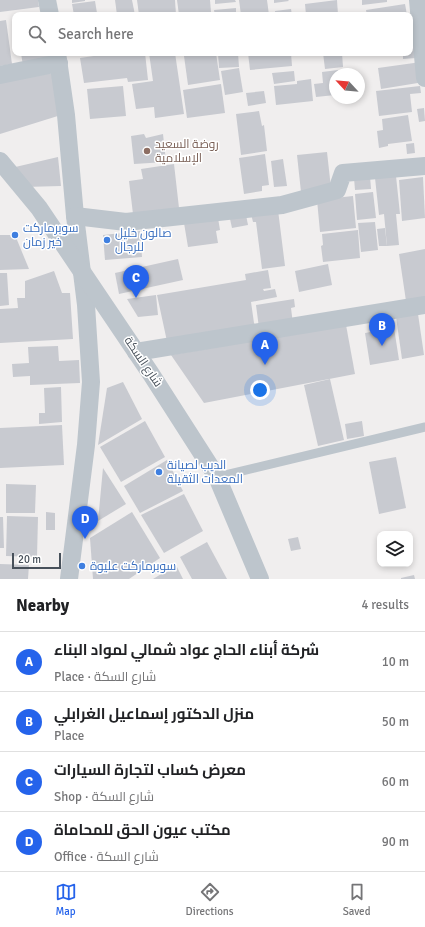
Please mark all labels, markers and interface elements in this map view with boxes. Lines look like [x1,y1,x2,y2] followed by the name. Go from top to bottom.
[12,12,413,56] search box
[26,23,48,45] icon: search
[58,25,134,43] text: Search here
[329,68,365,104] north arrow
[155,137,219,166] place label: روضة السعيد الإسلامية
[142,146,152,156] marker: روضة السعيد الإسلامية
[23,221,78,250] place label: سوبرماركت خير زمان
[115,226,172,255] place label: صالون خليل للرجال
[10,230,20,240] marker: سوبرماركت خير زمان
[102,235,112,245] marker: صالون خليل للرجال
[123,265,149,298] pin: C
[369,313,395,346] pin: B
[252,332,278,365] pin: A
[121,334,165,390] street label: شارع السكة
[250,380,270,400] your location
[167,458,243,487] place label: الديب لصيانة المعدات الثقيلة
[154,467,164,477] marker: الديب لصيانة المعدات الثقيلة
[72,506,98,539] pin: D
[377,531,413,567] map controls
[377,531,413,567] button: layers
[12,551,61,570] scale bar
[18,553,41,566] text: 20 m
[90,559,176,574] place label: سوبرماركت عليوة
[77,561,87,571] marker: سوبرماركت عليوة
[16,595,69,616] text: Nearby
[361,597,409,613] text: 4 results
[54,641,319,659] text: شركة أبناء الحاج عواد شمالي لمواد البناء
[25,654,33,670] text: A
[382,654,409,670] text: 10 m
[54,669,156,685] text: Place · شارع السكة
[54,705,254,723] text: منزل الدكتور إسماعيل الغرابلي
[25,714,33,730] text: B
[382,714,409,730] text: 50 m
[54,728,84,744] text: Place
[54,761,246,779] text: معرض كساب لتجارة السيارات
[25,774,33,790] text: C
[382,774,409,790] text: 60 m
[54,789,154,805] text: Shop · شارع السكة
[54,821,231,839] text: مكتب عيون الحق للمحاماة
[25,834,33,850] text: D
[382,834,409,850] text: 90 m
[54,849,159,865] text: Office · شارع السكة
[55,881,77,918] tab: Map
[186,881,234,918] tab: Directions
[343,881,370,918] tab: Saved

